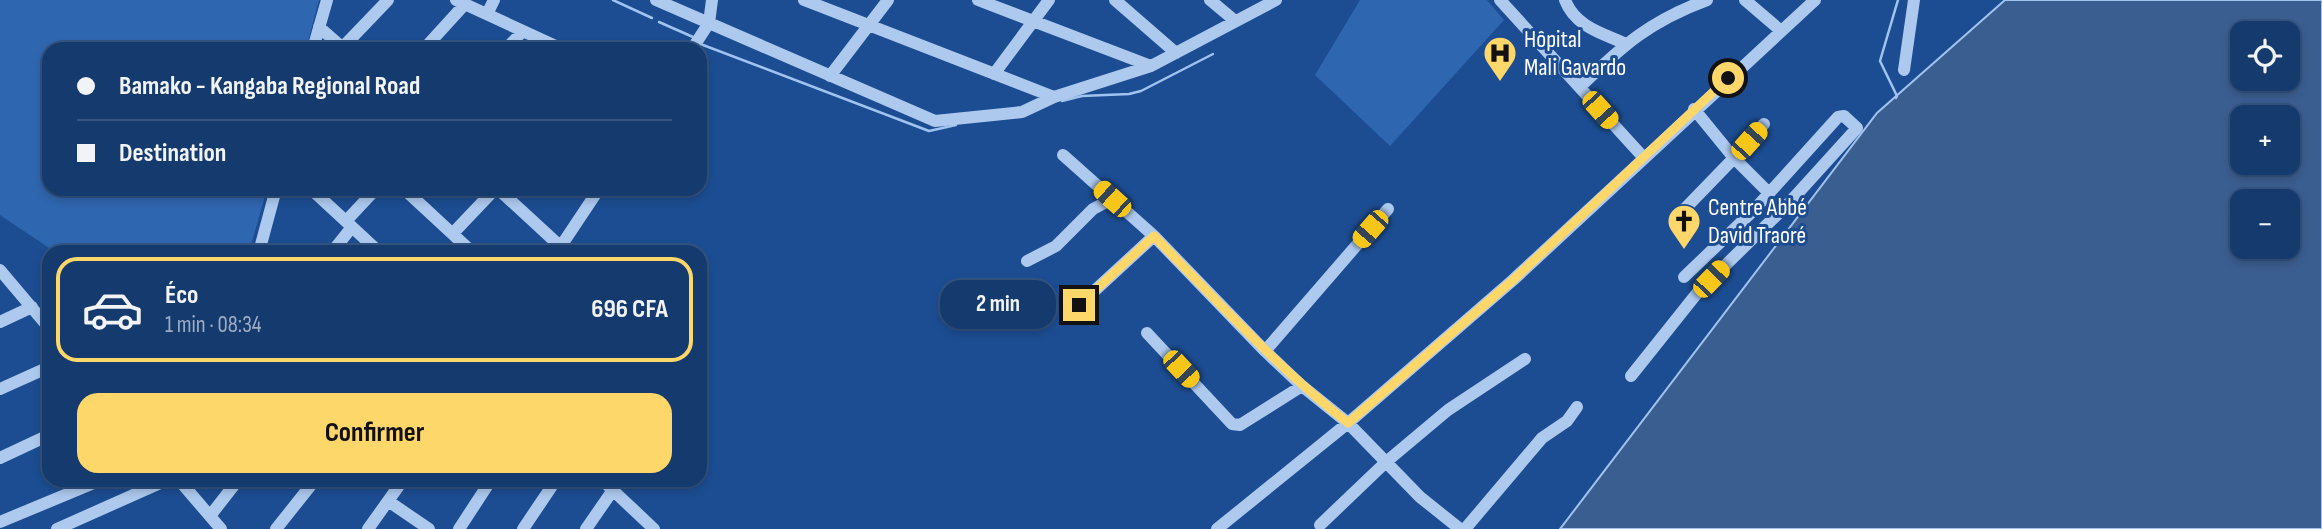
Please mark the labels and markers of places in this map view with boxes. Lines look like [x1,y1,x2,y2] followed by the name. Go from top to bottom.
[1524,25,1626,82] place label: Hôpital Mali Gavardo
[1481,34,1519,83] hospital icon: Hôpital Mali Gavardo
[1708,193,1807,250] place label: Centre Abbé David Traoré
[1665,202,1703,251] church icon: Centre Abbé David Traoré

